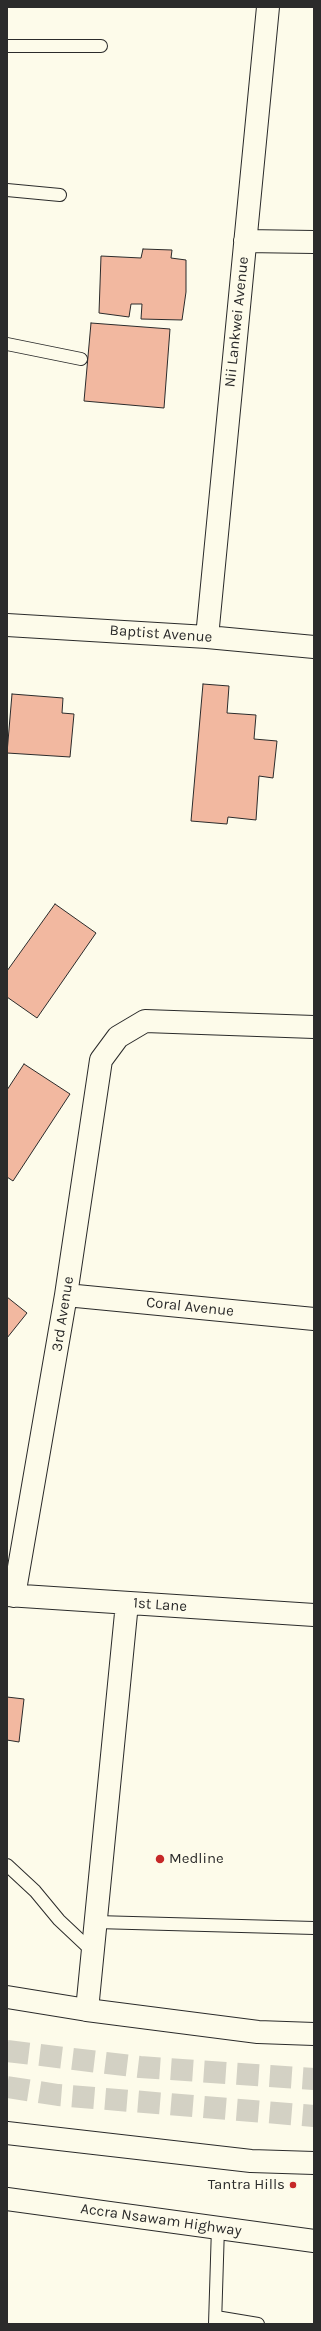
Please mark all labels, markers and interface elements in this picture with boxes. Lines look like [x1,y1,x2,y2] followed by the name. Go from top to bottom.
[221,256,253,388] street label: Nii Lankwei Avenue
[109,621,213,647] street label: Baptist Avenue
[48,1275,78,1353] street label: 3rd Avenue
[145,1293,235,1321] street label: Coral Avenue
[132,1594,188,1616] street label: 1st Lane
[169,1850,224,1868] place label: Medline
[154,1853,166,1865] marker: Medline
[208,2176,285,2194] place label: Tantra Hills
[288,2180,298,2190] marker: Tantra Hills
[79,2200,243,2240] street label: Accra Nsawam Highway

